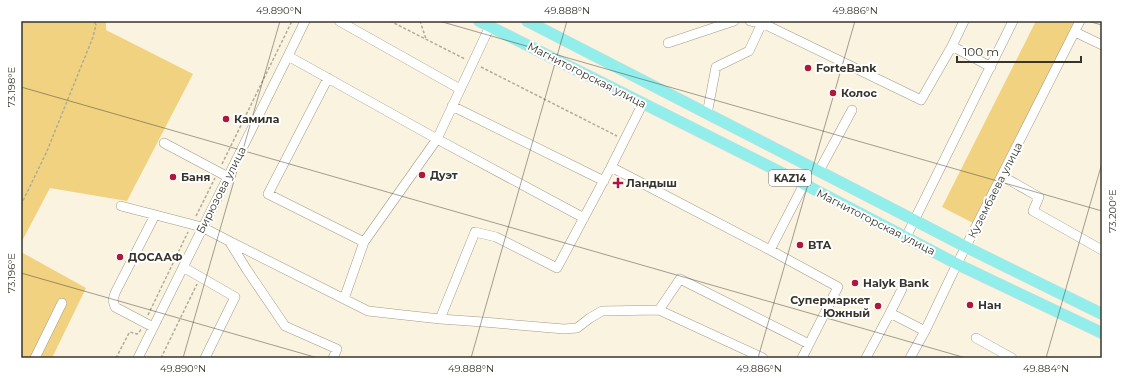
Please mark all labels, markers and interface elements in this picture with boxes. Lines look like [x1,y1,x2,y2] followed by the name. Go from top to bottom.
[256,4,302,17] text: 49.890°N
[544,4,590,17] text: 49.888°N
[832,4,878,17] text: 49.886°N
[957,38,1081,64] scale bar
[525,39,649,111] street label: Магнитогорская улица
[963,44,999,59] text: 100 m
[816,61,877,75] place label: ForteBank
[803,63,813,73] marker: ForteBank
[5,66,18,107] text: 73.198°E
[841,86,877,100] place label: Колос
[828,88,838,98] marker: Колос
[234,112,279,126] place label: Камила
[221,114,231,124] marker: Камила
[965,140,1025,240] street label: Кузембаева улица
[193,144,249,236] street label: Бирюзова улица
[430,168,458,182] place label: Дуэт
[181,170,210,184] place label: Баня
[417,170,427,180] marker: Дуэт
[769,170,811,186] road number: KAZ14
[168,172,178,182] marker: Баня
[626,176,677,190] place label: Ландыш
[613,178,623,188] marker: Ландыш
[814,186,938,258] street label: Магнитогорская улица
[1106,189,1119,233] text: 73.200°E
[808,238,832,252] place label: BTA
[795,240,805,250] marker: BTA
[128,250,183,264] place label: ДОСААФ
[115,252,125,262] marker: ДОСААФ
[5,253,18,293] text: 73.196°E
[863,276,930,290] place label: Halyk Bank
[850,278,860,288] marker: Halyk Bank
[790,293,870,320] place label: Супермаркет Южный
[978,298,1001,312] place label: Нан
[965,300,975,310] marker: Нан
[873,301,883,311] marker: Супермаркет Южный
[160,362,206,375] text: 49.890°N
[448,362,494,375] text: 49.888°N
[736,362,782,375] text: 49.886°N
[1023,362,1069,375] text: 49.884°N

